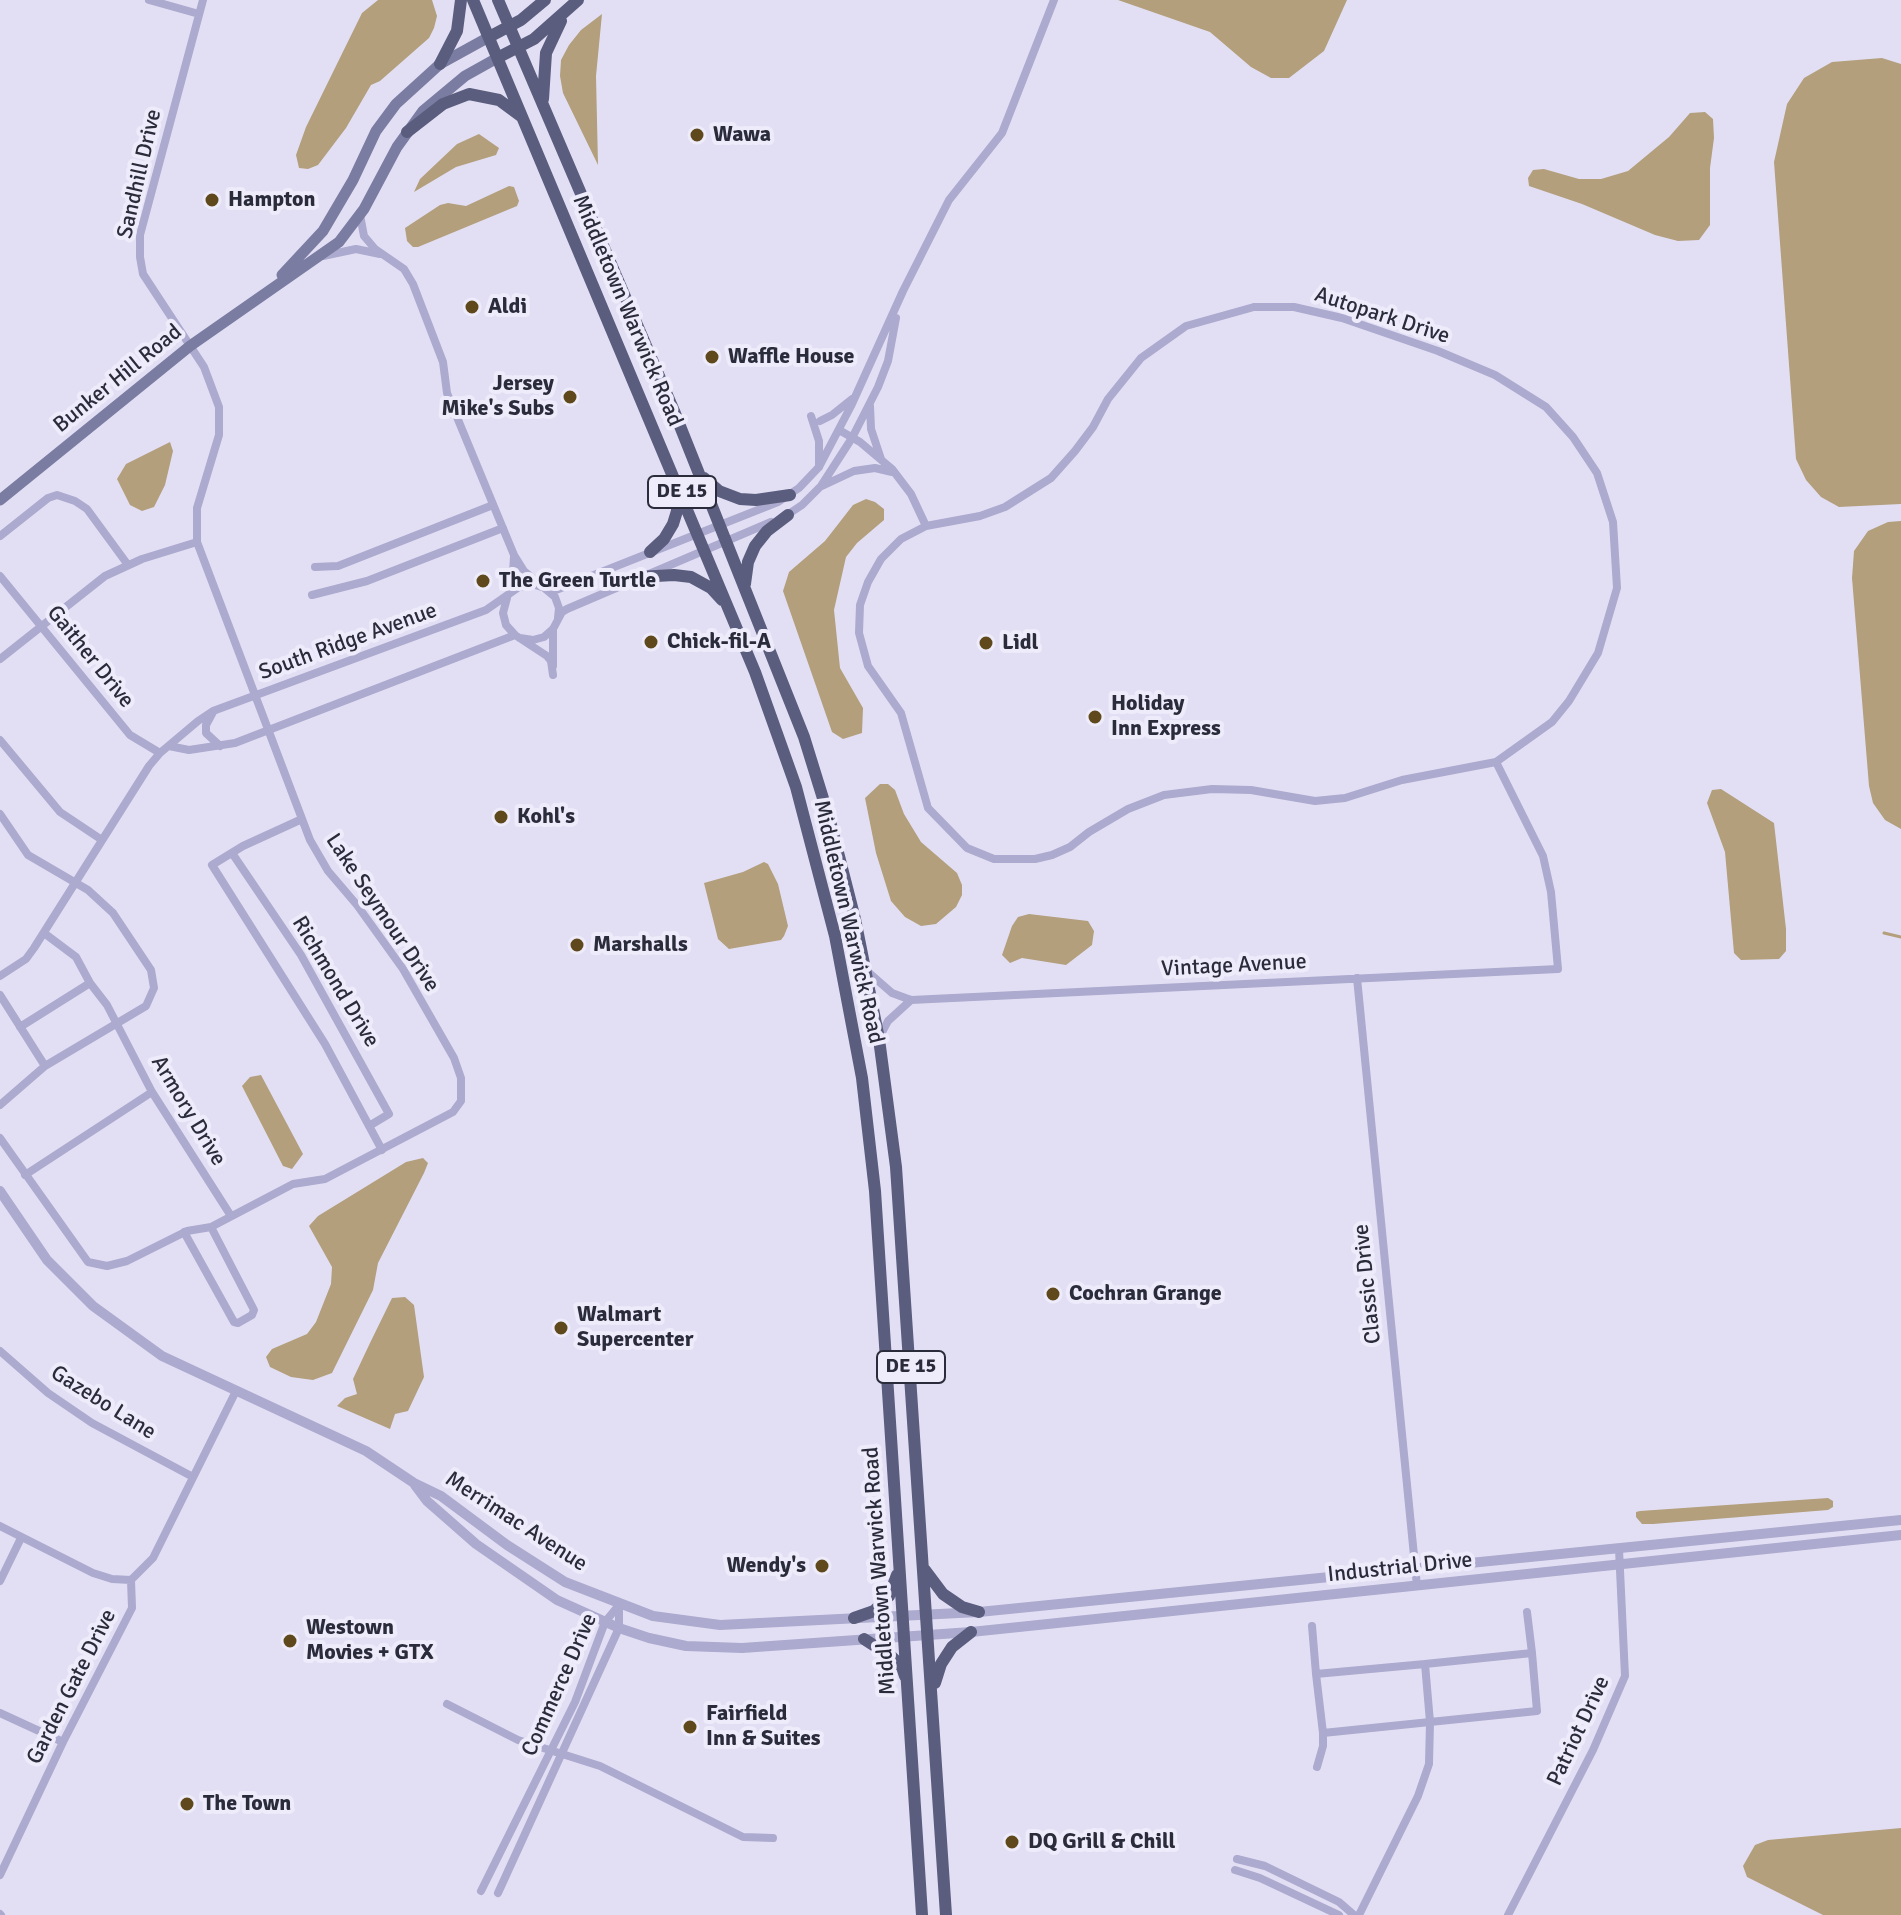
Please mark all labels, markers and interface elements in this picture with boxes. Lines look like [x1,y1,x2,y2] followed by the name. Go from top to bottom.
[112,107,168,241] street label: Sandhill Drive
[713,122,771,148] place label: Wawa
[688,126,706,144] marker: Wawa
[228,187,316,213] place label: Hampton
[203,191,221,209] marker: Hampton
[566,191,688,431] street label: Middletown Warwick Road
[1311,282,1453,350] street label: Autopark Drive
[488,294,527,320] place label: Aldi
[463,298,481,316] marker: Aldi
[49,319,187,439] street label: Bunker Hill Road
[728,344,854,370] place label: Waffle House
[703,348,721,366] marker: Waffle House
[442,371,554,422] place label: Jersey Mike's Subs
[561,388,579,406] marker: Jersey Mike's Subs
[648,476,716,508] road number: DE 15
[499,568,656,594] place label: The Green Turtle
[474,572,492,590] marker: The Green Turtle
[255,598,441,686] street label: South Ridge Avenue
[41,600,139,714] street label: Gaither Drive
[667,629,771,655] place label: Chick-fil-A
[1002,630,1038,656] place label: Lidl
[642,633,660,651] marker: Chick-fil-A
[977,634,995,652] marker: Lidl
[1111,691,1221,742] place label: Holiday Inn Express
[1086,708,1104,726] marker: Holiday Inn Express
[807,798,889,1046] street label: Middletown Warwick Road
[517,804,575,830] place label: Kohl's
[492,808,510,826] marker: Kohl's
[319,829,445,997] street label: Lake Seymour Drive
[286,912,384,1052] street label: Richmond Drive
[593,932,688,958] place label: Marshalls
[568,936,586,954] marker: Marshalls
[1161,949,1307,983] street label: Vintage Avenue
[145,1051,231,1171] street label: Armory Drive
[1349,1223,1387,1345] street label: Classic Drive
[1069,1281,1222,1307] place label: Cochran Grange
[1044,1285,1062,1303] marker: Cochran Grange
[577,1302,693,1354] place label: Walmart Supercenter
[552,1319,570,1337] marker: Walmart Supercenter
[877,1351,945,1383] road number: DE 15
[45,1360,161,1446] street label: Gazebo Lane
[858,1446,902,1696] street label: Middletown Warwick Road
[440,1466,592,1578] street label: Merrimac Avenue
[1326,1547,1474,1589] street label: Industrial Drive
[726,1553,806,1579] place label: Wendy's
[813,1557,831,1575] marker: Wendy's
[22,1605,122,1769] street label: Garden Gate Drive
[517,1609,603,1761] street label: Commerce Drive
[306,1615,434,1666] place label: Westown Movies + GTX
[281,1632,299,1650] marker: Westown Movies + GTX
[1542,1672,1616,1790] street label: Patriot Drive
[706,1701,821,1752] place label: Fairfield Inn & Suites
[681,1718,699,1736] marker: Fairfield Inn & Suites
[203,1791,291,1817] place label: The Town
[178,1795,196,1813] marker: The Town
[1028,1829,1175,1855] place label: DQ Grill & Chill
[1003,1833,1021,1851] marker: DQ Grill & Chill

